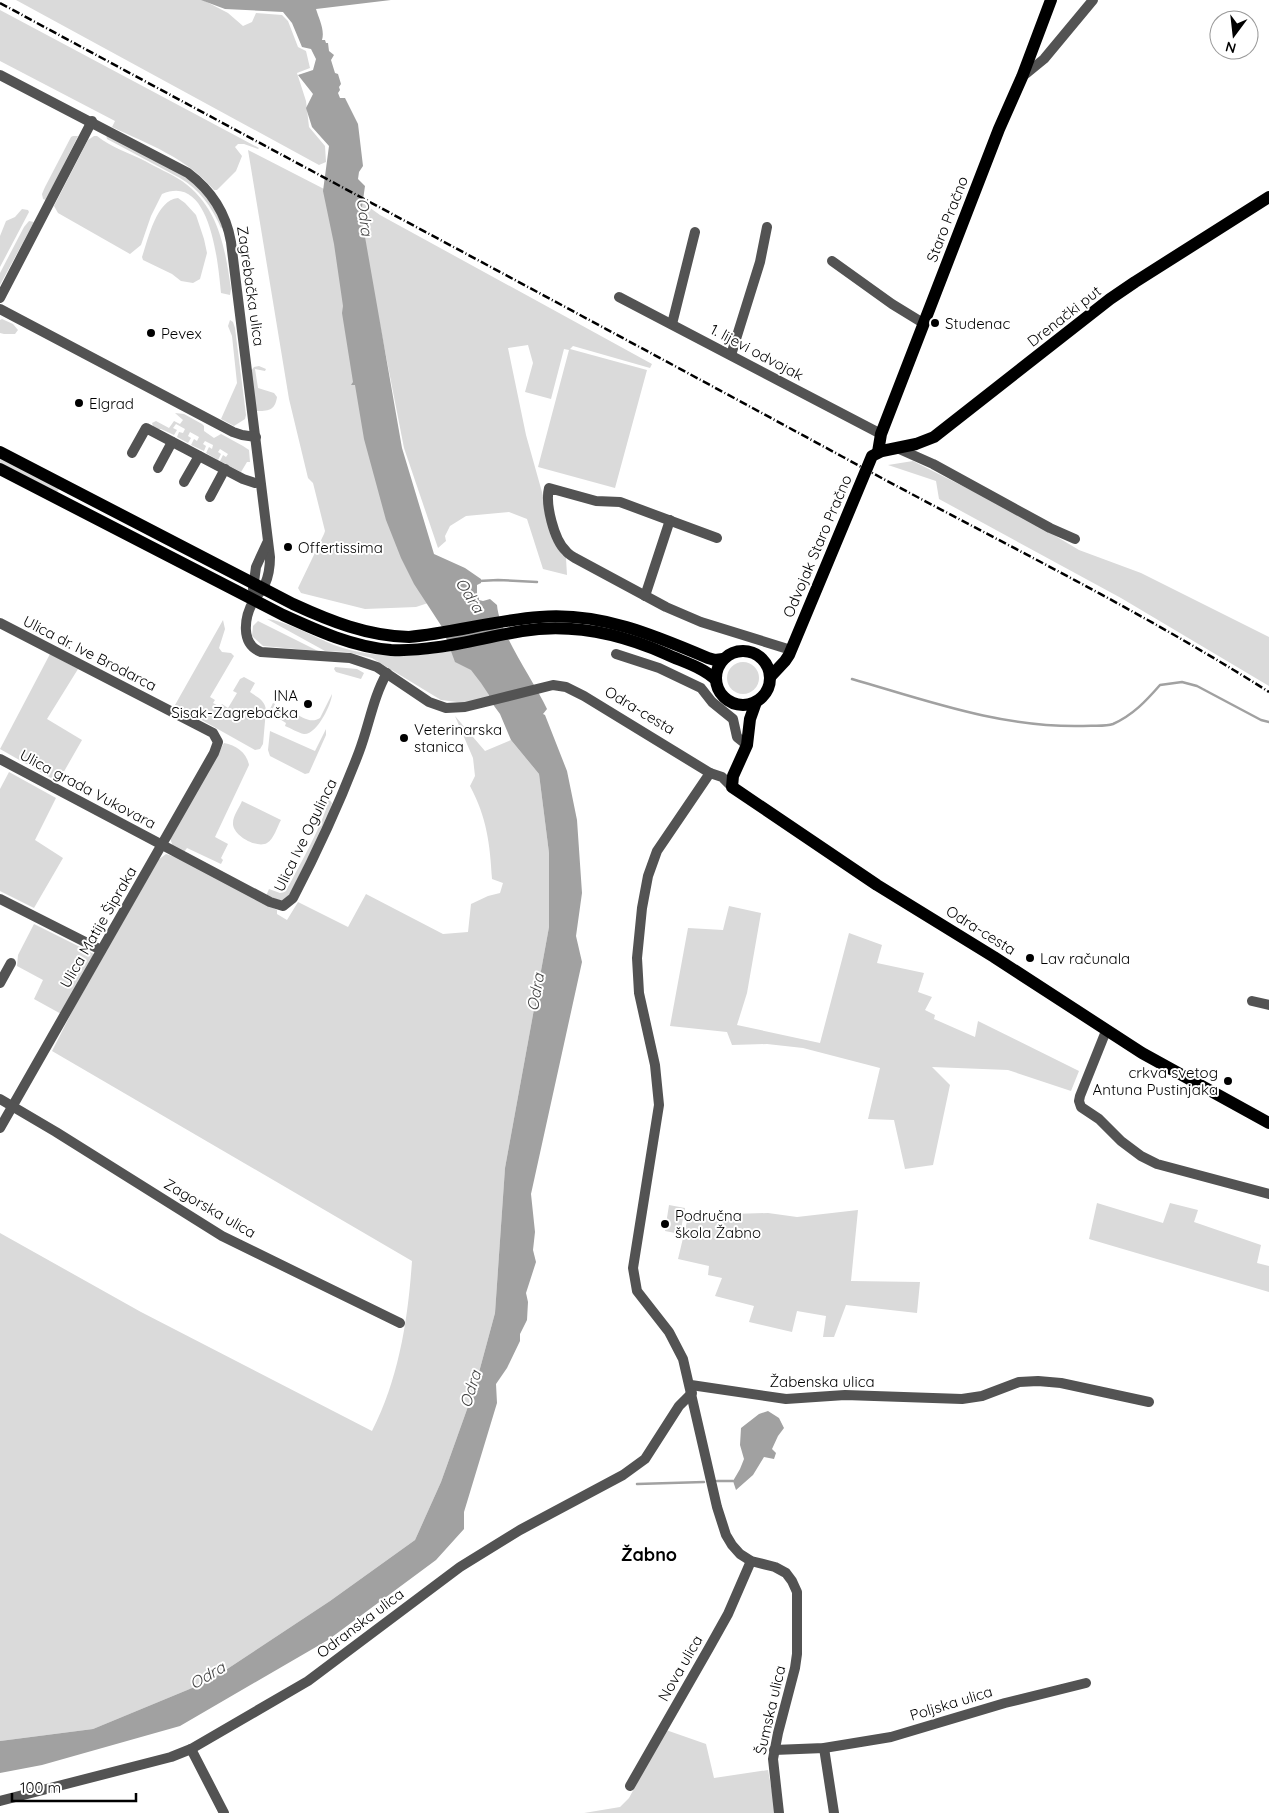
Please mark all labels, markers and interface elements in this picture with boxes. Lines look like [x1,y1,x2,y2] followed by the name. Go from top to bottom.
[1209,10,1259,60] north arrow
[1223,38,1238,58] text: N
[922,173,972,265] street label: Staro Pračno
[353,197,377,238] water label: Odra
[233,225,269,347] street label: Zagrebačka ulica
[1023,281,1105,351] street label: Drenački put
[945,314,1010,333] place label: Studenac
[929,317,941,329] marker: Studenac
[707,319,807,385] street label: 1. lijevi odvojak
[161,324,202,343] place label: Pevex
[145,327,157,339] marker: Pevex
[89,394,134,413] place label: Elgrad
[73,397,85,409] marker: Elgrad
[778,472,856,620] street label: Odvojak Staro Pračno
[298,538,383,557] place label: Offertissima
[282,541,294,553] marker: Offertissima
[451,574,489,617] water label: Odra
[20,611,160,695] street label: Ulica dr. Ive Brodarca
[601,682,679,738] street label: Odra-cesta
[171,686,298,722] place label: INA Sisak-Zagrebačka
[302,698,314,710] marker: INA Sisak-Zagrebačka
[414,720,502,756] place label: Veterinarska stanica
[398,732,410,744] marker: Veterinarska stanica
[17,745,159,833] street label: Ulica grada Vukovara
[269,775,341,895] street label: Ulica Ive Ogulinca
[55,863,141,991] street label: Ulica Matije Šipraka
[943,901,1019,959] street label: Odra-cesta
[1040,949,1130,968] place label: Lav računala
[1024,952,1036,964] marker: Lav računala
[522,970,548,1012] water label: Odra
[1093,1063,1218,1099] place label: crkva svetog Antuna Pustinjaka
[1222,1075,1234,1087] marker: crkva svetog Antuna Pustinjaka
[161,1174,259,1242] street label: Zagorska ulica
[675,1206,761,1242] place label: Područna škola Žabno
[659,1218,671,1230] marker: Područna škola Žabno
[455,1367,485,1410] water label: Odra
[769,1372,875,1391] street label: Žabenska ulica
[621,1543,677,1566] district label: Žabno
[313,1584,407,1662] street label: Odranska ulica
[654,1632,706,1704] street label: Nova ulica
[186,1656,229,1693] water label: Odra
[751,1664,789,1756] street label: Šumska ulica
[907,1681,995,1725] street label: Poljska ulica
[12,1770,136,1802] scale bar
[20,1778,61,1797] text: 100 m

